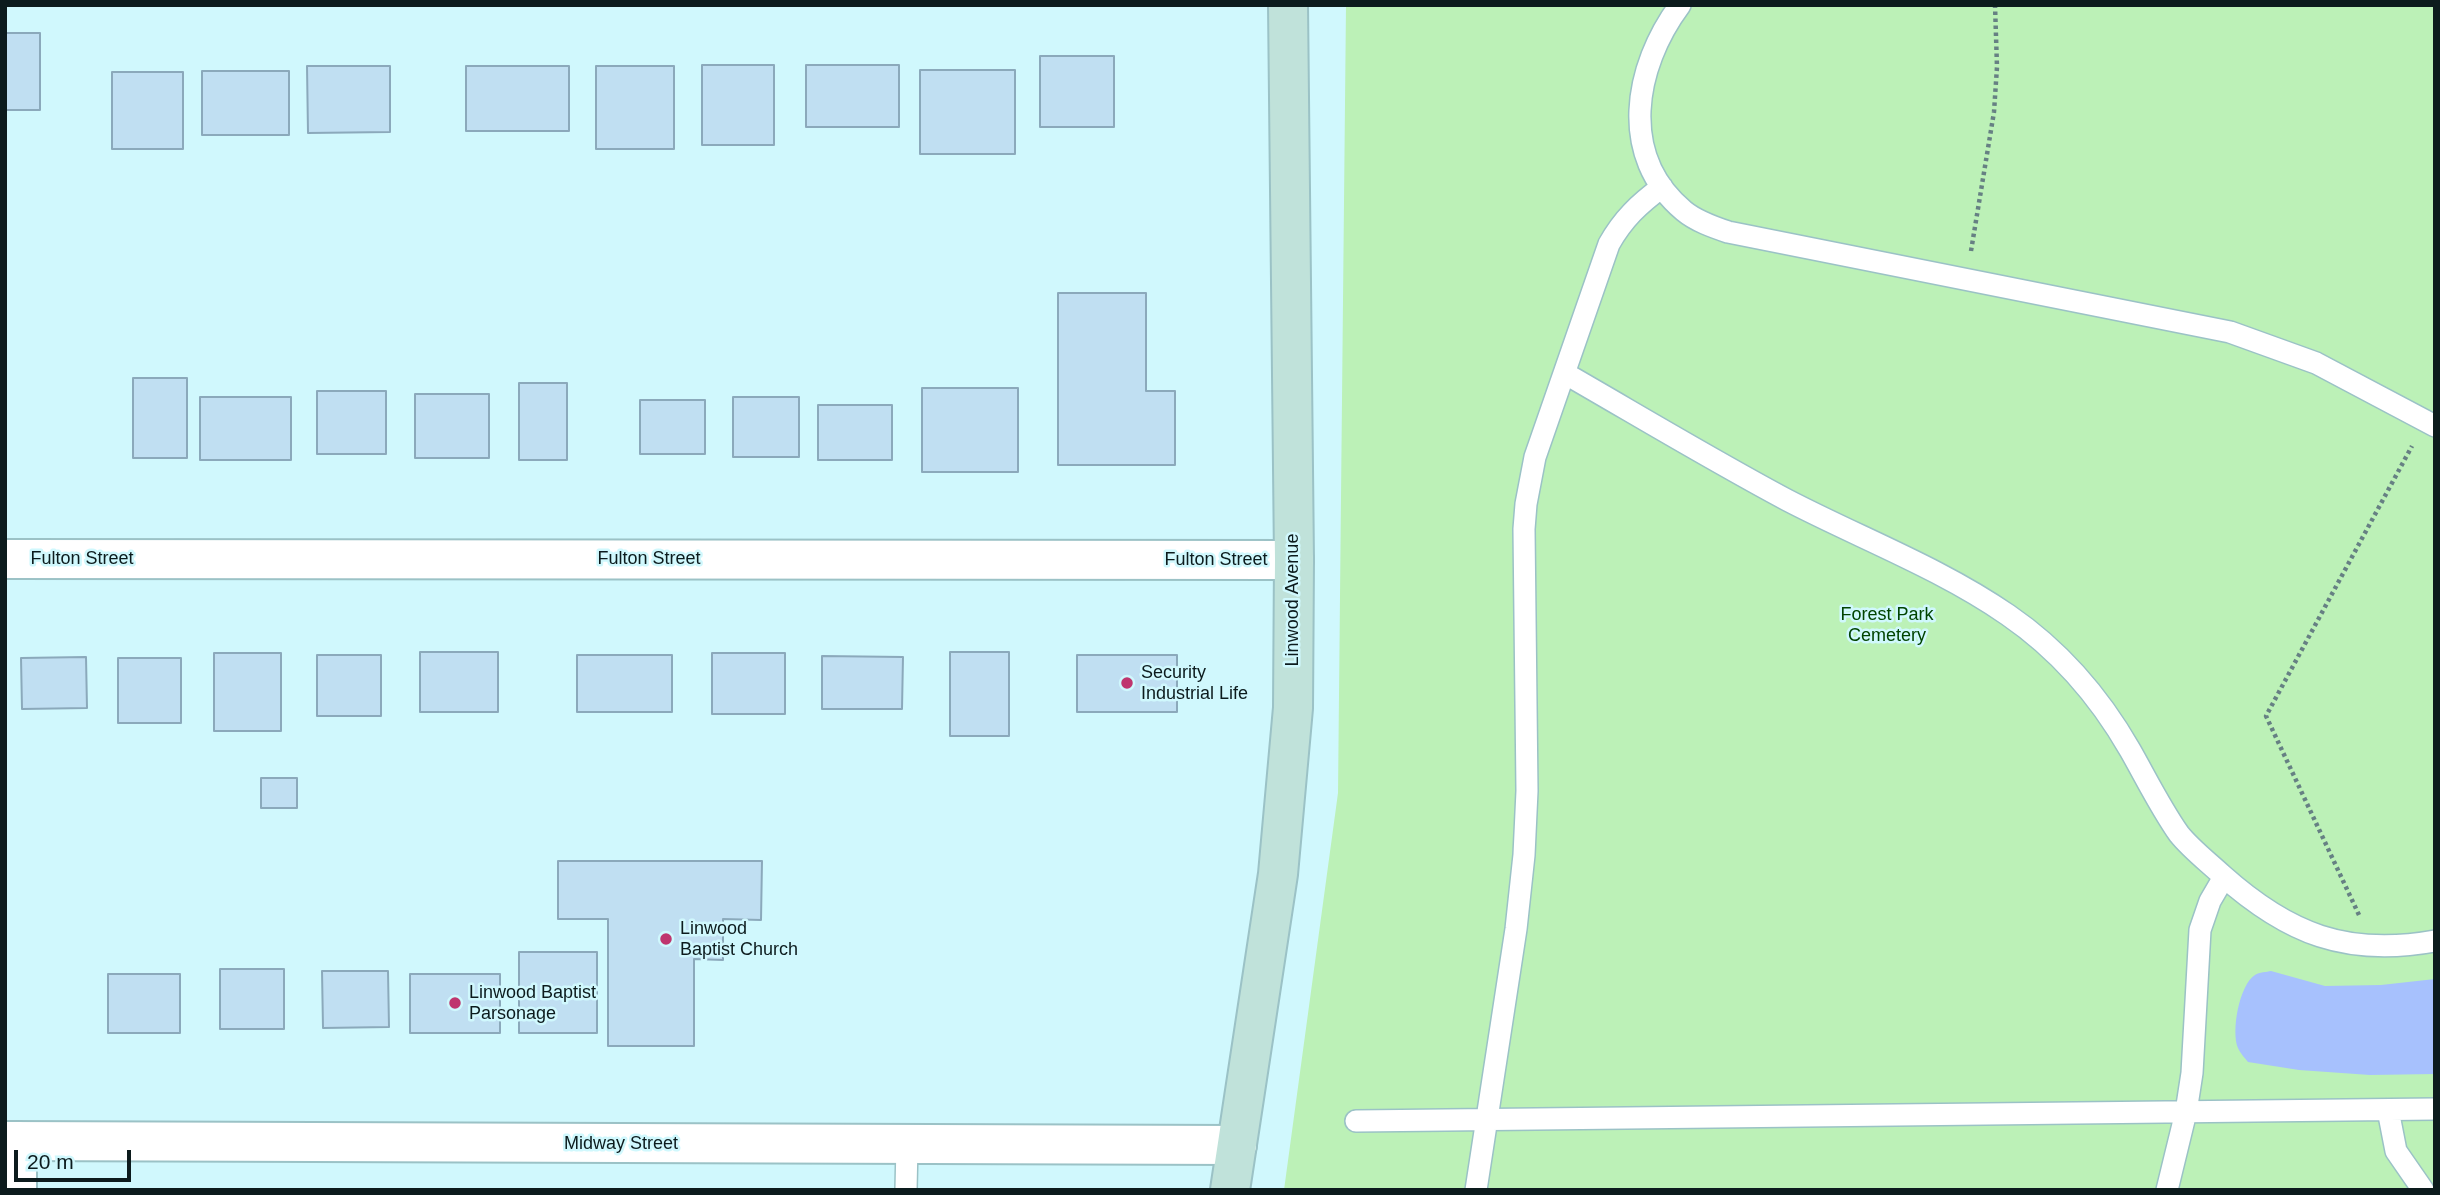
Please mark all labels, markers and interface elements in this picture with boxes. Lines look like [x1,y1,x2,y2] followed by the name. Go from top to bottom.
[1282,534,1304,666] street label: Linwood Avenue
[30,548,134,570] street label: Fulton Street
[597,548,701,570] street label: Fulton Street
[1164,549,1268,571] street label: Fulton Street
[1840,604,1934,646] park label: Forest Park Cemetery
[1141,662,1248,704] place label: Security Industrial Life
[1119,675,1135,691] marker: Security Industrial Life
[680,918,798,960] place label: Linwood Baptist Church
[658,931,674,947] marker: Linwood Baptist Church
[469,982,596,1024] place label: Linwood Baptist Parsonage
[447,995,463,1011] marker: Linwood Baptist Parsonage
[564,1133,678,1155] street label: Midway Street
[18,1136,135,1180] scale bar
[27,1150,74,1173] text: 20 m

